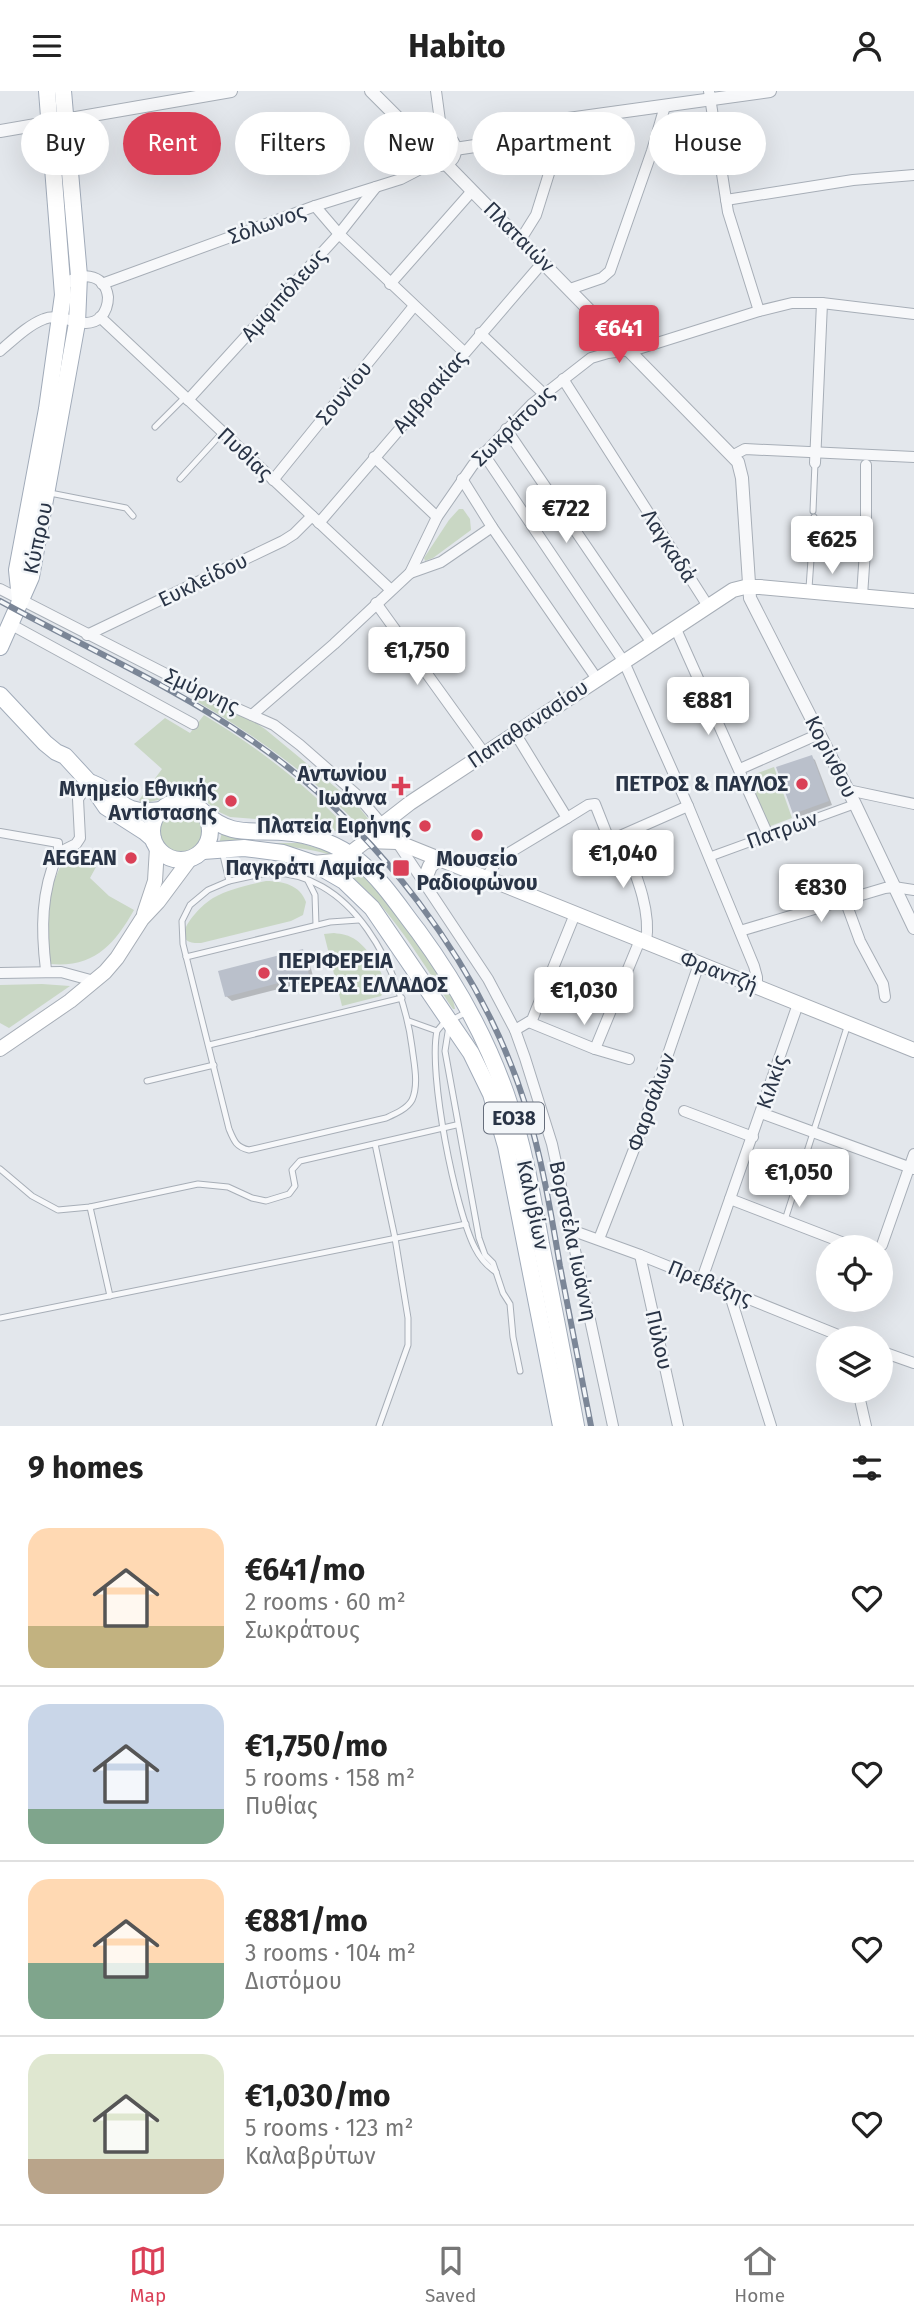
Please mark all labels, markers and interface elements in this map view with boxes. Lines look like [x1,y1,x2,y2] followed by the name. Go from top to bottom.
[28,27,66,65] icon: menu
[408,27,506,65] text: Habito
[848,27,886,65] icon: person
[21,112,109,175] chip: Buy
[123,112,221,175] chip: Rent
[235,112,350,175] chip: Filters
[364,112,458,175] chip: New
[472,112,635,175] chip: Apartment
[649,112,766,175] chip: House
[478,196,560,278] street label: Πλαταιών
[225,198,309,250] street label: Σόλωνος
[236,243,332,347] street label: Αμφιπόλεως
[578,306,660,365] pin: €641
[595,314,643,342] text: €641
[387,345,473,439] street label: Αμβρακίας
[310,356,378,430] street label: Σουνίου
[466,380,560,472] street label: Σωκράτους
[212,422,278,486] street label: Πυθίας
[525,485,607,545] pin: €722
[542,494,590,522] text: €722
[18,500,58,576] street label: Κύπρου
[636,504,702,588] street label: Λαγκαδά
[791,517,873,576] pin: €625
[807,525,857,553] text: €625
[154,547,252,613] street label: Ευκλείδου
[360,627,474,687] pin: €1,750
[384,636,450,664] text: €1,750
[161,663,243,720] street label: Σμύρνης
[463,674,593,774] street label: Παπαθανασίου
[667,677,749,737] pin: €881
[683,686,733,714] text: €881
[799,712,863,802] street label: Κορίνθου
[297,761,387,811] place label: Αντωνίου Ιωάννα
[615,771,788,797] place label: ΠΕΤΡΟΣ & ΠΑΥΛΟΣ
[59,776,217,826] place label: Μνημείο Εθνικής Αντίστασης
[794,776,810,792] marker: ΠΕΤΡΟΣ & ΠΑΥΛΟΣ
[393,778,409,794] marker: Αντωνίου Ιωάννα
[223,793,239,809] marker: Μνημείο Εθνικής Αντίστασης
[743,805,821,855] street label: Πατρών
[257,813,411,839] place label: Πλατεία Ειρήνης
[417,818,433,834] marker: Πλατεία Ειρήνης
[469,827,485,843] marker: Μουσείο Ραδιοφώνου
[566,831,680,890] pin: €1,040
[589,839,657,867] text: €1,040
[42,845,117,871] place label: AEGEAN
[416,846,538,896] place label: Μουσείο Ραδιοφώνου
[123,850,139,866] marker: AEGEAN
[225,855,385,881] place label: Παγκράτι Λαμίας
[391,858,411,878] marker: Παγκράτι Λαμίας
[780,865,862,924] pin: €830
[795,873,847,901] text: €830
[676,945,762,999] street label: Φραντζή
[278,948,448,998] place label: ΠΕΡΙΦΕΡΕΙΑ ΣΤΕΡΕΑΣ ΕΛΛΑΔΟΣ
[256,965,272,981] marker: ΠΕΡΙΦΕΡΕΙΑ ΣΤΕΡΕΑΣ ΕΛΛΑΔΟΣ
[527,967,641,1027] pin: €1,030
[550,976,618,1004] text: €1,030
[621,1049,681,1155] street label: Φαρσάλων
[751,1052,793,1112] street label: Κιλκίς
[484,1103,544,1133] road number: ΕΟ38
[742,1149,856,1209] pin: €1,050
[511,1158,555,1252] street label: Καλυβίων
[543,1158,603,1324] street label: Βορτσέλα Ιωάννη
[765,1158,833,1186] text: €1,050
[816,1235,893,1403] map controls
[816,1235,893,1312] button: locate
[664,1254,756,1312] street label: Πρεβέζης
[640,1308,678,1372] street label: Πύλου
[816,1326,893,1403] button: layers
[848,1449,886,1487] icon: filters
[28,1450,143,1486] text: 9 homes
[245,1552,365,1588] text: €641/mo
[84,1556,168,1640] icon: home
[848,1579,886,1617] icon: heart
[245,1588,406,1616] text: 2 rooms · 60 m²
[245,1616,360,1644] text: Σωκράτους
[245,1728,388,1764] text: €1,750/mo
[84,1732,168,1816] icon: home
[848,1755,886,1793] icon: heart
[245,1764,415,1792] text: 5 rooms · 158 m²
[245,1792,317,1820] text: Πυθίας
[245,1903,368,1939] text: €881/mo
[84,1907,168,1991] icon: home
[848,1930,886,1968] icon: heart
[245,1939,416,1967] text: 3 rooms · 104 m²
[245,1967,342,1995] text: Διστόμου
[245,2078,391,2114] text: €1,030/mo
[84,2082,168,2166] icon: home
[848,2105,886,2143] icon: heart
[245,2114,413,2142] text: 5 rooms · 123 m²
[245,2142,375,2170] text: Καλαβρύτων
[129,2242,167,2307] tab: Map
[425,2242,476,2307] tab: Saved
[734,2242,785,2307] tab: Home

